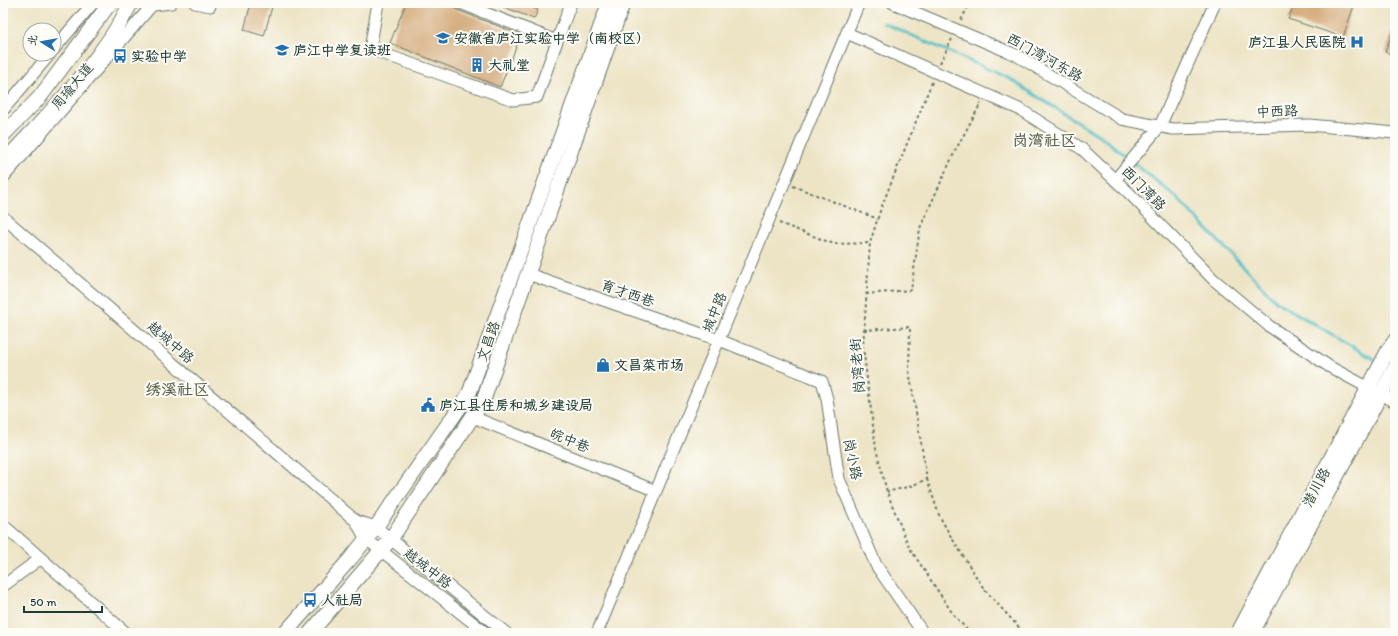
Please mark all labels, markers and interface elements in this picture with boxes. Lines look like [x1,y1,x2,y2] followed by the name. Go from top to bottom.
[22,22,62,62] north arrow
[435,30,451,46] school or university icon: 安徽省庐江实验中学（南校区）
[454,30,650,47] place label: 安徽省庐江实验中学（南校区）
[1004,30,1086,85] street label: 西门湾河东路
[25,34,40,47] text: 北
[1248,34,1346,51] place label: 庐江县人民医院
[1349,34,1365,50] hospital icon: 庐江县人民医院
[274,42,290,58] school or university icon: 庐江中学复读班
[293,42,391,59] place label: 庐江中学复读班
[112,48,128,64] bus stop icon: 实验中学
[131,48,187,65] place label: 实验中学
[469,57,485,73] building icon: 大礼堂
[488,57,530,74] place label: 大礼堂
[48,59,97,113] street label: 周瑜大道
[1256,102,1298,121] street label: 中西路
[1012,131,1076,150] district label: 岗湾社区
[1118,163,1169,214] street label: 西门湾路
[599,276,658,311] street label: 育才西巷
[698,290,730,335] street label: 城中路
[144,318,197,367] street label: 越城中路
[473,319,504,364] street label: 文昌路
[847,337,868,395] street label: 岗湾老街
[595,357,611,373] shop icon: 文昌菜市场
[614,357,684,374] place label: 文昌菜市场
[145,380,209,399] district label: 绣溪社区
[420,397,436,413] public building icon: 庐江县住房和城乡建设局
[439,397,593,414] place label: 庐江县住房和城乡建设局
[547,425,593,457] street label: 皖中巷
[840,437,865,481] street label: 岗小路
[1299,465,1334,510] street label: 潜川路
[400,544,455,592] street label: 越城中路
[24,588,102,614] scale bar
[302,592,318,608] bus stop icon: 人社局
[321,592,363,609] place label: 人社局
[30,595,56,609] text: 50 m

